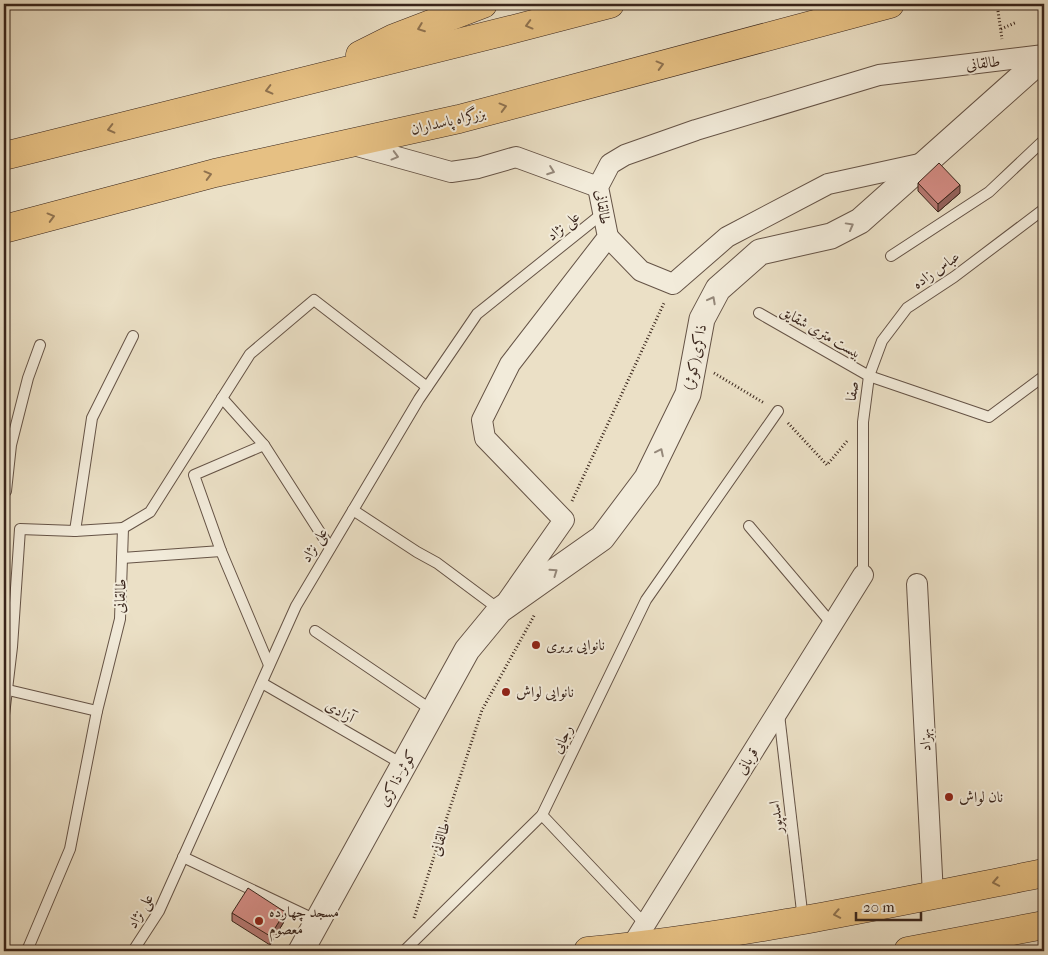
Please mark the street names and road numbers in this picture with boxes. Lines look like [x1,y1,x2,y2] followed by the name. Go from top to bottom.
[965,52,1001,74] street label: طالقانی
[409,103,488,140] street label: بزرگراه پاسداران
[592,189,614,225] street label: طالقانی
[543,207,584,246] street label: علی نژاد
[909,247,963,293] street label: عباس زاده
[777,302,865,362] street label: بیست متری شقایق
[680,323,710,391] street label: ذاکری(کوثر)
[842,380,862,402] street label: صفا
[297,524,333,567] street label: علی نژاد
[110,578,130,614] street label: طالقانی
[322,696,359,727] street label: آزادی
[547,722,577,757] street label: رجایی
[915,728,936,752] street label: بهزاد
[732,744,763,778] street label: قربانی
[374,746,420,810] street label: کوثر-ذاکری
[765,799,789,836] street label: اسدپور
[426,820,454,858] street label: طالقانی
[123,890,159,933] street label: علی نژاد

